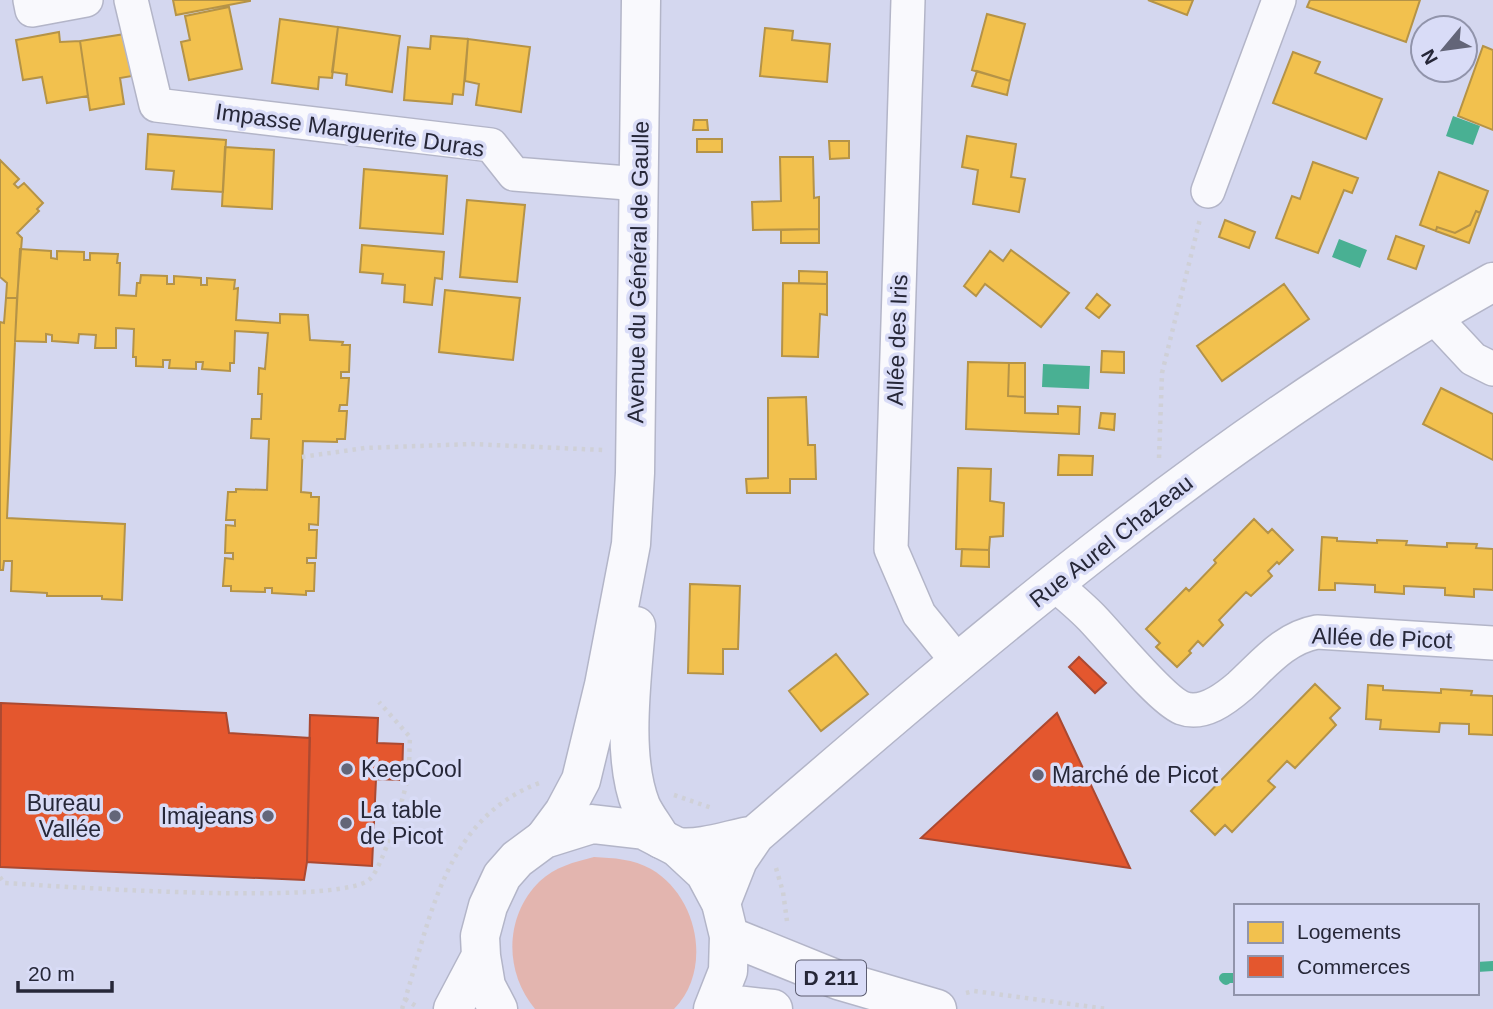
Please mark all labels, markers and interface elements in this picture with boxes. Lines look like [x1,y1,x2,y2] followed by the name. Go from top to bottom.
[1409,14,1479,84] north arrow
[1417,46,1442,68] text: N
[214,98,486,162] street label: Impasse Marguerite Duras
[622,120,654,424] street label: Avenue du Général de Gaulle
[882,274,912,406] street label: Allée des Iris
[1024,469,1198,613] street label: Rue Aurel Chazeau
[1311,623,1453,653] street label: Allée de Picot
[361,756,462,782] place label: KeepCool
[339,761,355,777] marker: KeepCool
[1052,762,1219,788] place label: Marché de Picot
[1030,767,1046,783] marker: Marché de Picot
[27,790,101,842] place label: Bureau Vallée
[360,797,444,849] place label: La table de Picot
[161,803,254,829] place label: Imajeans
[107,808,123,824] marker: Bureau Vallée
[260,808,276,824] marker: Imajeans
[338,815,354,831] marker: La table de Picot
[1234,904,1479,995] legend
[1297,920,1401,943] text: Logements
[18,950,112,994] scale bar
[1297,955,1410,978] text: Commerces
[796,960,866,996] road number: D 211
[28,962,75,985] text: 20 m

